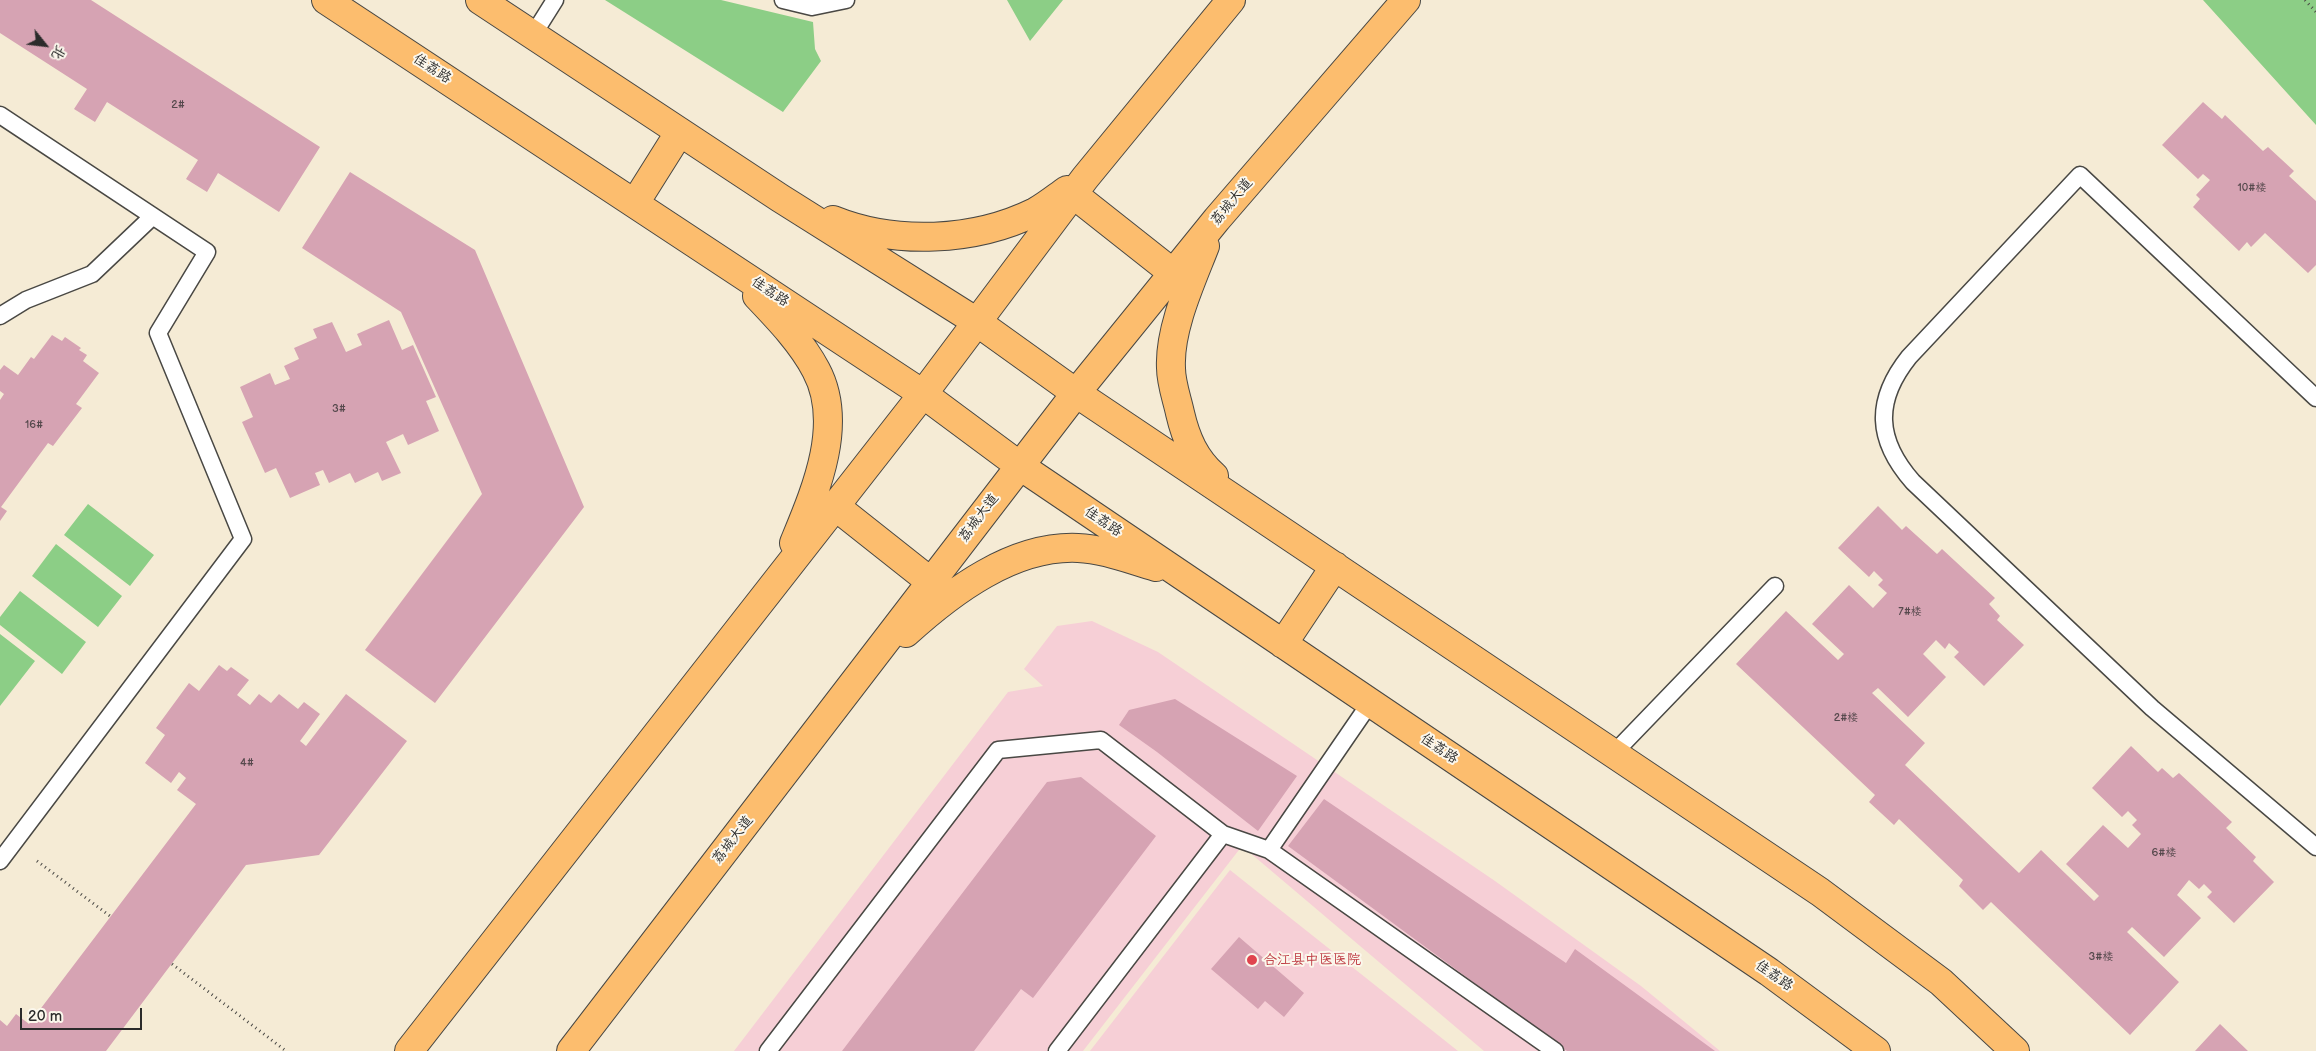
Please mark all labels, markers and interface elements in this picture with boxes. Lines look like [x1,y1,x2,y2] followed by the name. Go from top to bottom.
[20,20,70,70] north arrow
[48,42,69,63] text: 北
[410,51,454,87] street label: 佳荔路
[171,98,185,112] house number: 2#
[1208,175,1256,229] street label: 荔城大道
[2238,181,2266,195] house number: 10#楼
[748,273,792,311] street label: 佳荔路
[332,402,346,416] house number: 3#
[25,418,43,432] house number: 16#
[955,491,1003,545] street label: 荔城大道
[1081,503,1125,541] street label: 佳荔路
[1898,605,1922,619] house number: 7#楼
[1834,711,1858,725] house number: 2#楼
[1417,730,1461,768] street label: 佳荔路
[240,756,254,770] house number: 4#
[709,813,757,867] street label: 荔城大道
[2152,846,2176,860] house number: 6#楼
[2089,950,2113,964] house number: 3#楼
[1263,952,1361,968] place label: 合江县中医医院
[1245,953,1259,967] marker: 合江县中医医院
[1752,957,1796,995] street label: 佳荔路
[22,998,145,1030] scale bar
[28,1007,62,1026] text: 20 m

